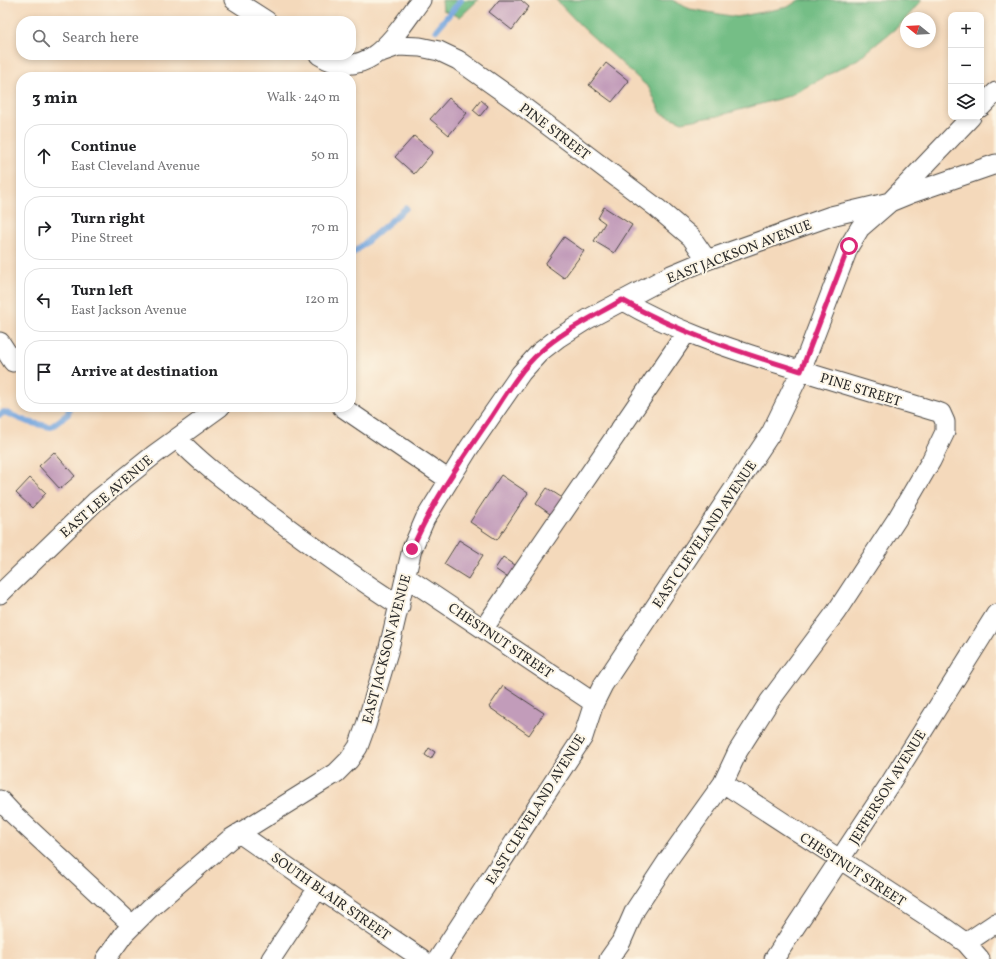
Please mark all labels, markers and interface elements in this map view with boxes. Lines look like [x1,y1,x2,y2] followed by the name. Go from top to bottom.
[900,12,936,48] north arrow
[948,12,984,120] map controls
[948,12,984,48] button: +
[16,16,356,60] search box
[30,27,52,49] icon: search
[62,28,139,49] text: Search here
[948,48,984,84] button: −
[948,84,984,120] button: layers
[32,87,78,110] text: 3 min
[267,89,340,107] text: Walk · 240 m
[515,99,593,165] street label: PINE STREET
[71,137,136,158] text: Continue
[33,145,55,167] icon: ahead
[311,147,339,165] text: 50 m
[71,158,200,176] text: East Cleveland Avenue
[71,209,145,230] text: Turn right
[664,216,815,289] street label: EAST JACKSON AVENUE
[33,217,55,239] icon: right
[311,219,339,237] text: 70 m
[71,230,133,248] text: Pine Street
[840,237,858,255] route start
[71,281,133,302] text: Turn left
[33,289,55,311] icon: left
[305,291,339,309] text: 120 m
[71,302,187,320] text: East Jackson Avenue
[33,361,55,383] icon: arrive
[71,362,218,383] text: Arrive at destination
[818,369,904,412] street label: PINE STREET
[56,451,158,543] street label: EAST LEE AVENUE
[649,457,762,612] street label: EAST CLEVELAND AVENUE
[403,540,421,558] route end
[358,573,417,726] street label: EAST JACKSON AVENUE
[444,599,556,683] street label: CHESTNUT STREET
[845,727,931,849] street label: JEFFERSON AVENUE
[482,731,590,889] street label: EAST CLEVELAND AVENUE
[796,829,909,912] street label: CHESTNUT STREET
[267,849,394,946] street label: SOUTH BLAIR STREET

